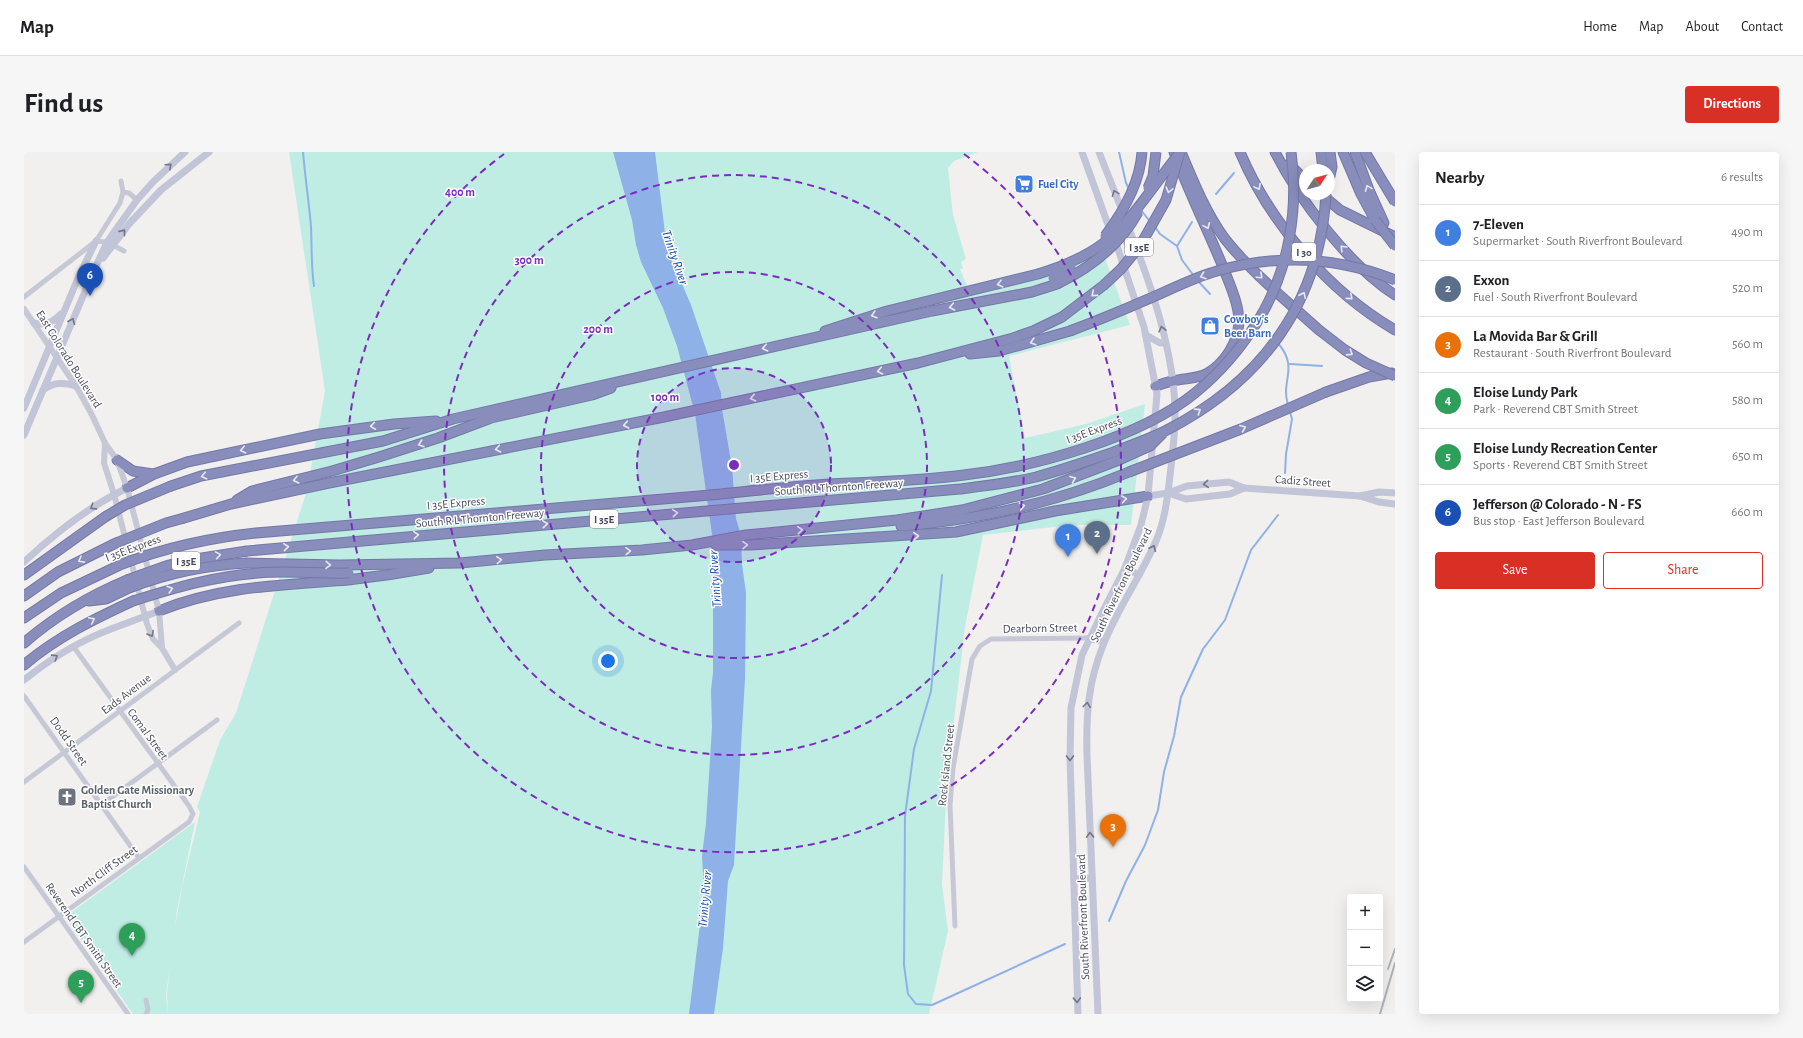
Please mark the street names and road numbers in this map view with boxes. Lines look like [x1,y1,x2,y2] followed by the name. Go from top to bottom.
[1125,238,1153,256] road number: I 35E
[1292,243,1316,261] road number: I 30
[34,308,104,410] street label: East Colorado Boulevard
[1065,414,1123,446] street label: I 35E Express
[749,467,809,485] street label: I 35E Express
[1275,473,1332,489] street label: Cadiz Street
[774,477,904,498] street label: South R L Thornton Freeway
[426,494,486,512] street label: I 35E Express
[415,506,545,531] street label: South R L Thornton Freeway
[590,510,618,528] road number: I 35E
[1088,526,1154,644] street label: South Riverfront Boulevard
[104,532,162,564] street label: I 35E Express
[172,552,200,570] road number: I 35E
[1002,621,1078,635] street label: Dearborn Street
[99,672,153,716] street label: Eads Avenue
[125,706,171,762] street label: Comal Street
[48,714,90,768] street label: Dodd Street
[936,723,956,807] street label: Rock Island Street
[68,843,140,899] street label: North Cliff Street
[1075,854,1091,980] street label: South Riverfront Boulevard
[43,880,125,990] street label: Reverend CBT Smith Street

